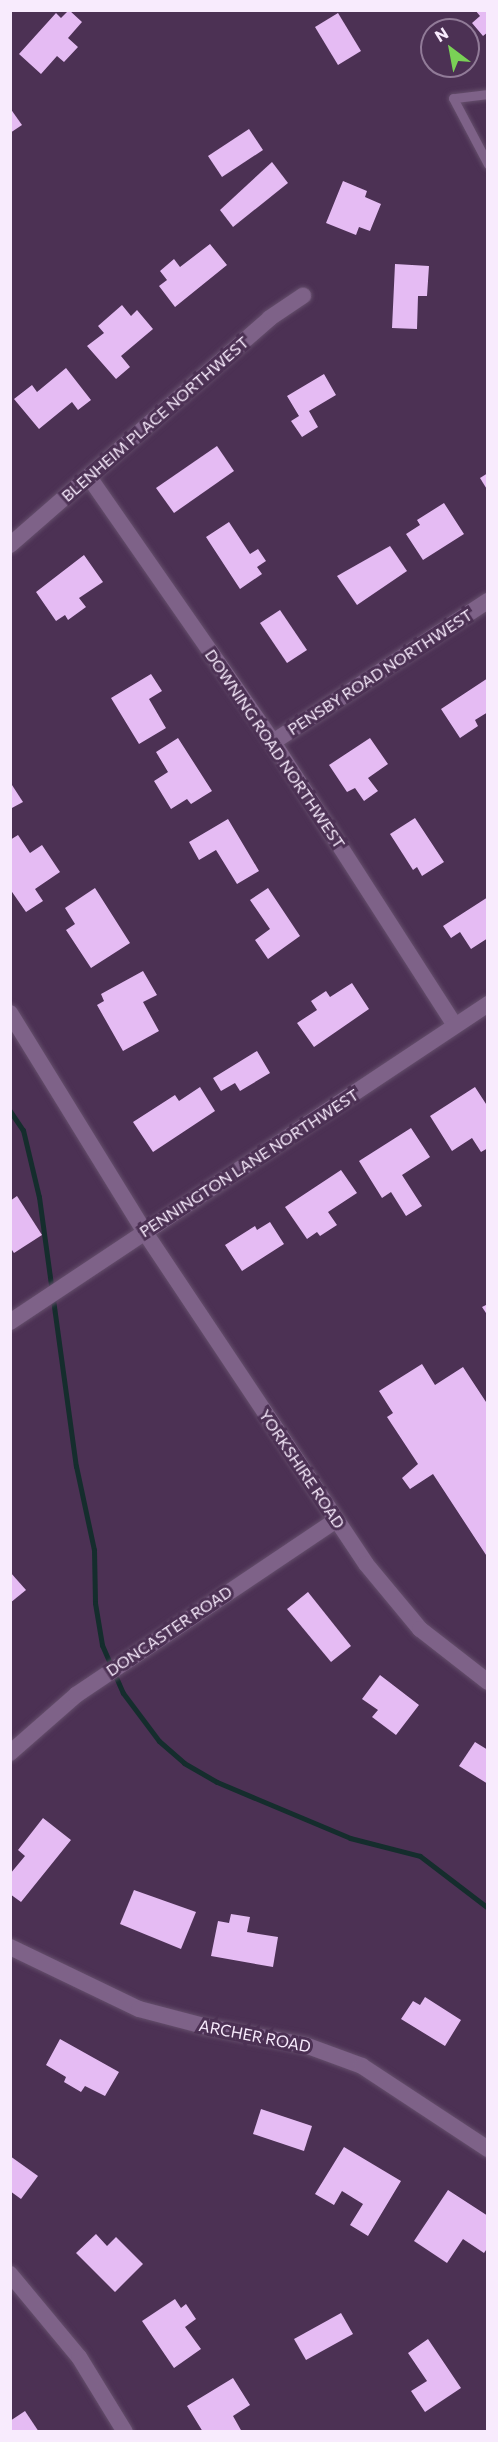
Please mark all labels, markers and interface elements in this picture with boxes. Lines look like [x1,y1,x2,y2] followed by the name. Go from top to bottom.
[420,18,480,78] north arrow
[431,23,451,45] text: N
[57,332,253,506] street label: BLENHEIM PLACE NORTHWEST
[284,605,476,739] street label: PENSBY ROAD NORTHWEST
[201,646,349,852] street label: DOWNING ROAD NORTHWEST
[136,1085,362,1241] street label: PENNINGTON LANE NORTHWEST
[255,1406,349,1532] street label: YORKSHIRE ROAD
[102,1582,236,1680] street label: DONCASTER ROAD
[197,2016,313,2056] street label: ARCHER ROAD

